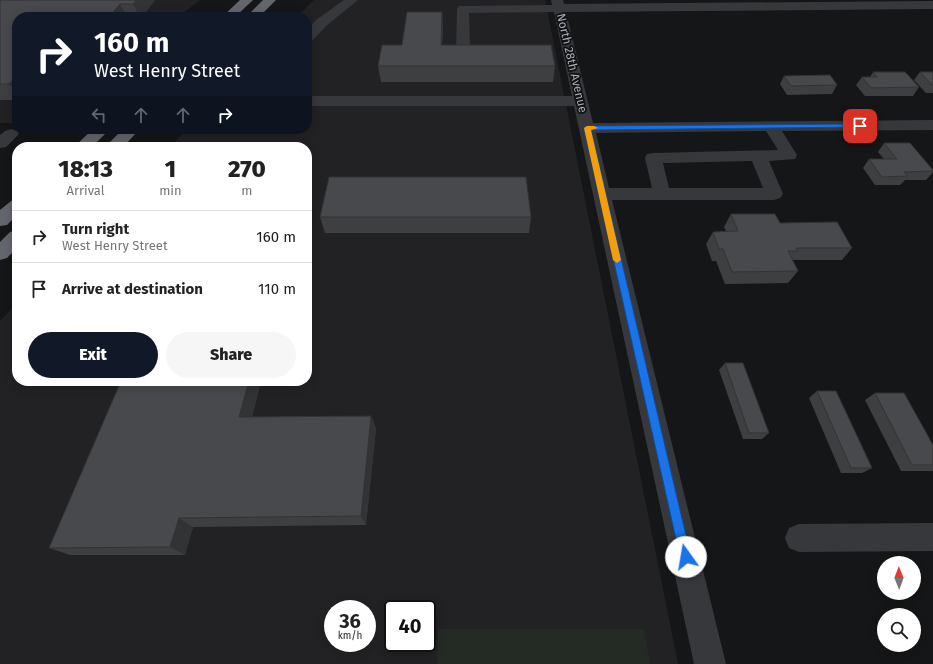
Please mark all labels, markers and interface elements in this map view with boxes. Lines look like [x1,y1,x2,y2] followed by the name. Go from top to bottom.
[554,12,590,114] street label: North 28th Avenue
[94,26,169,59] text: 160 m
[28,28,80,80] icon: right
[94,60,240,82] text: West Henry Street
[88,104,110,126] icon: left
[130,104,152,126] icon: ahead
[172,104,194,126] icon: ahead
[214,104,236,126] icon: right
[843,109,877,143] pin
[849,115,871,137] icon: arrive
[58,155,113,183] text: 18:13
[165,155,176,183] text: 1
[228,155,266,183] text: 270
[67,183,105,198] text: Arrival
[159,183,182,198] text: min
[241,183,252,198] text: m
[62,220,129,238] text: Turn right
[28,226,50,248] icon: right
[256,228,296,246] text: 160 m
[62,238,168,253] text: West Henry Street
[28,278,50,300] icon: arrive
[62,280,203,298] text: Arrive at destination
[258,280,296,298] text: 110 m
[28,332,158,378] button: Exit
[166,332,296,378] button: Share
[665,536,707,578] position arrow
[877,556,921,600] north arrow
[877,556,921,652] map controls
[384,600,436,652] speed limit sign: 40
[877,608,921,652] button: search
[339,609,361,633] text: 36
[338,630,362,642] text: km/h

